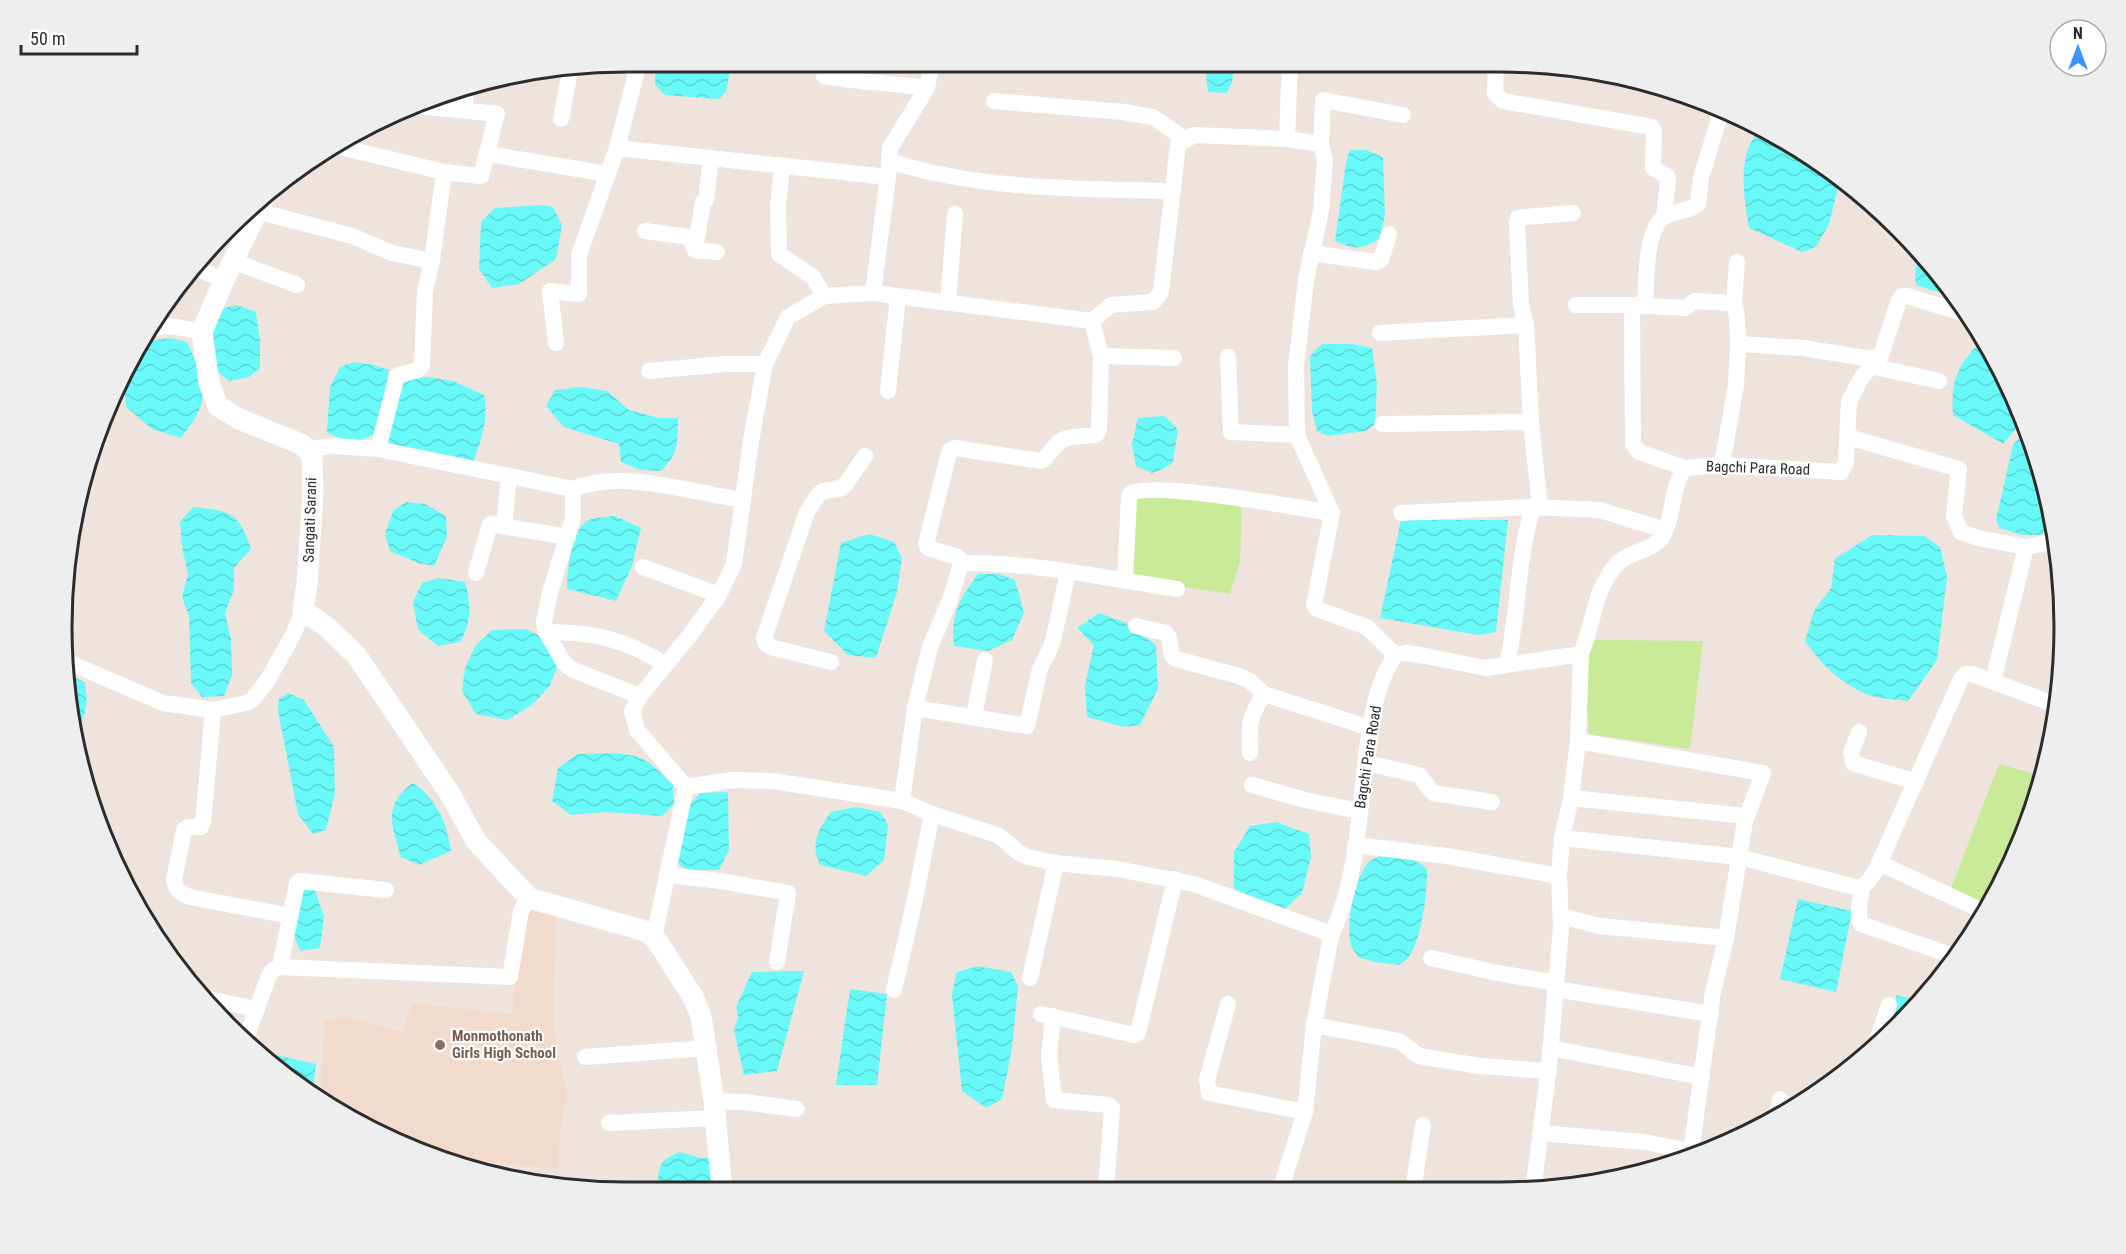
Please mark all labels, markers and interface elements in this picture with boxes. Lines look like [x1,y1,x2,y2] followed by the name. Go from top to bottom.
[21,18,136,56] scale bar
[2048,18,2108,78] north arrow
[2073,24,2083,43] text: N
[30,28,65,49] text: 50 m
[1706,457,1810,479] street label: Bagchi Para Road
[300,477,320,563] street label: Sangati Sarani
[1351,704,1385,810] street label: Bagchi Para Road
[452,1027,556,1062] place label: Monmothonath Girls High School
[433,1038,447,1052] marker: Monmothonath Girls High School

